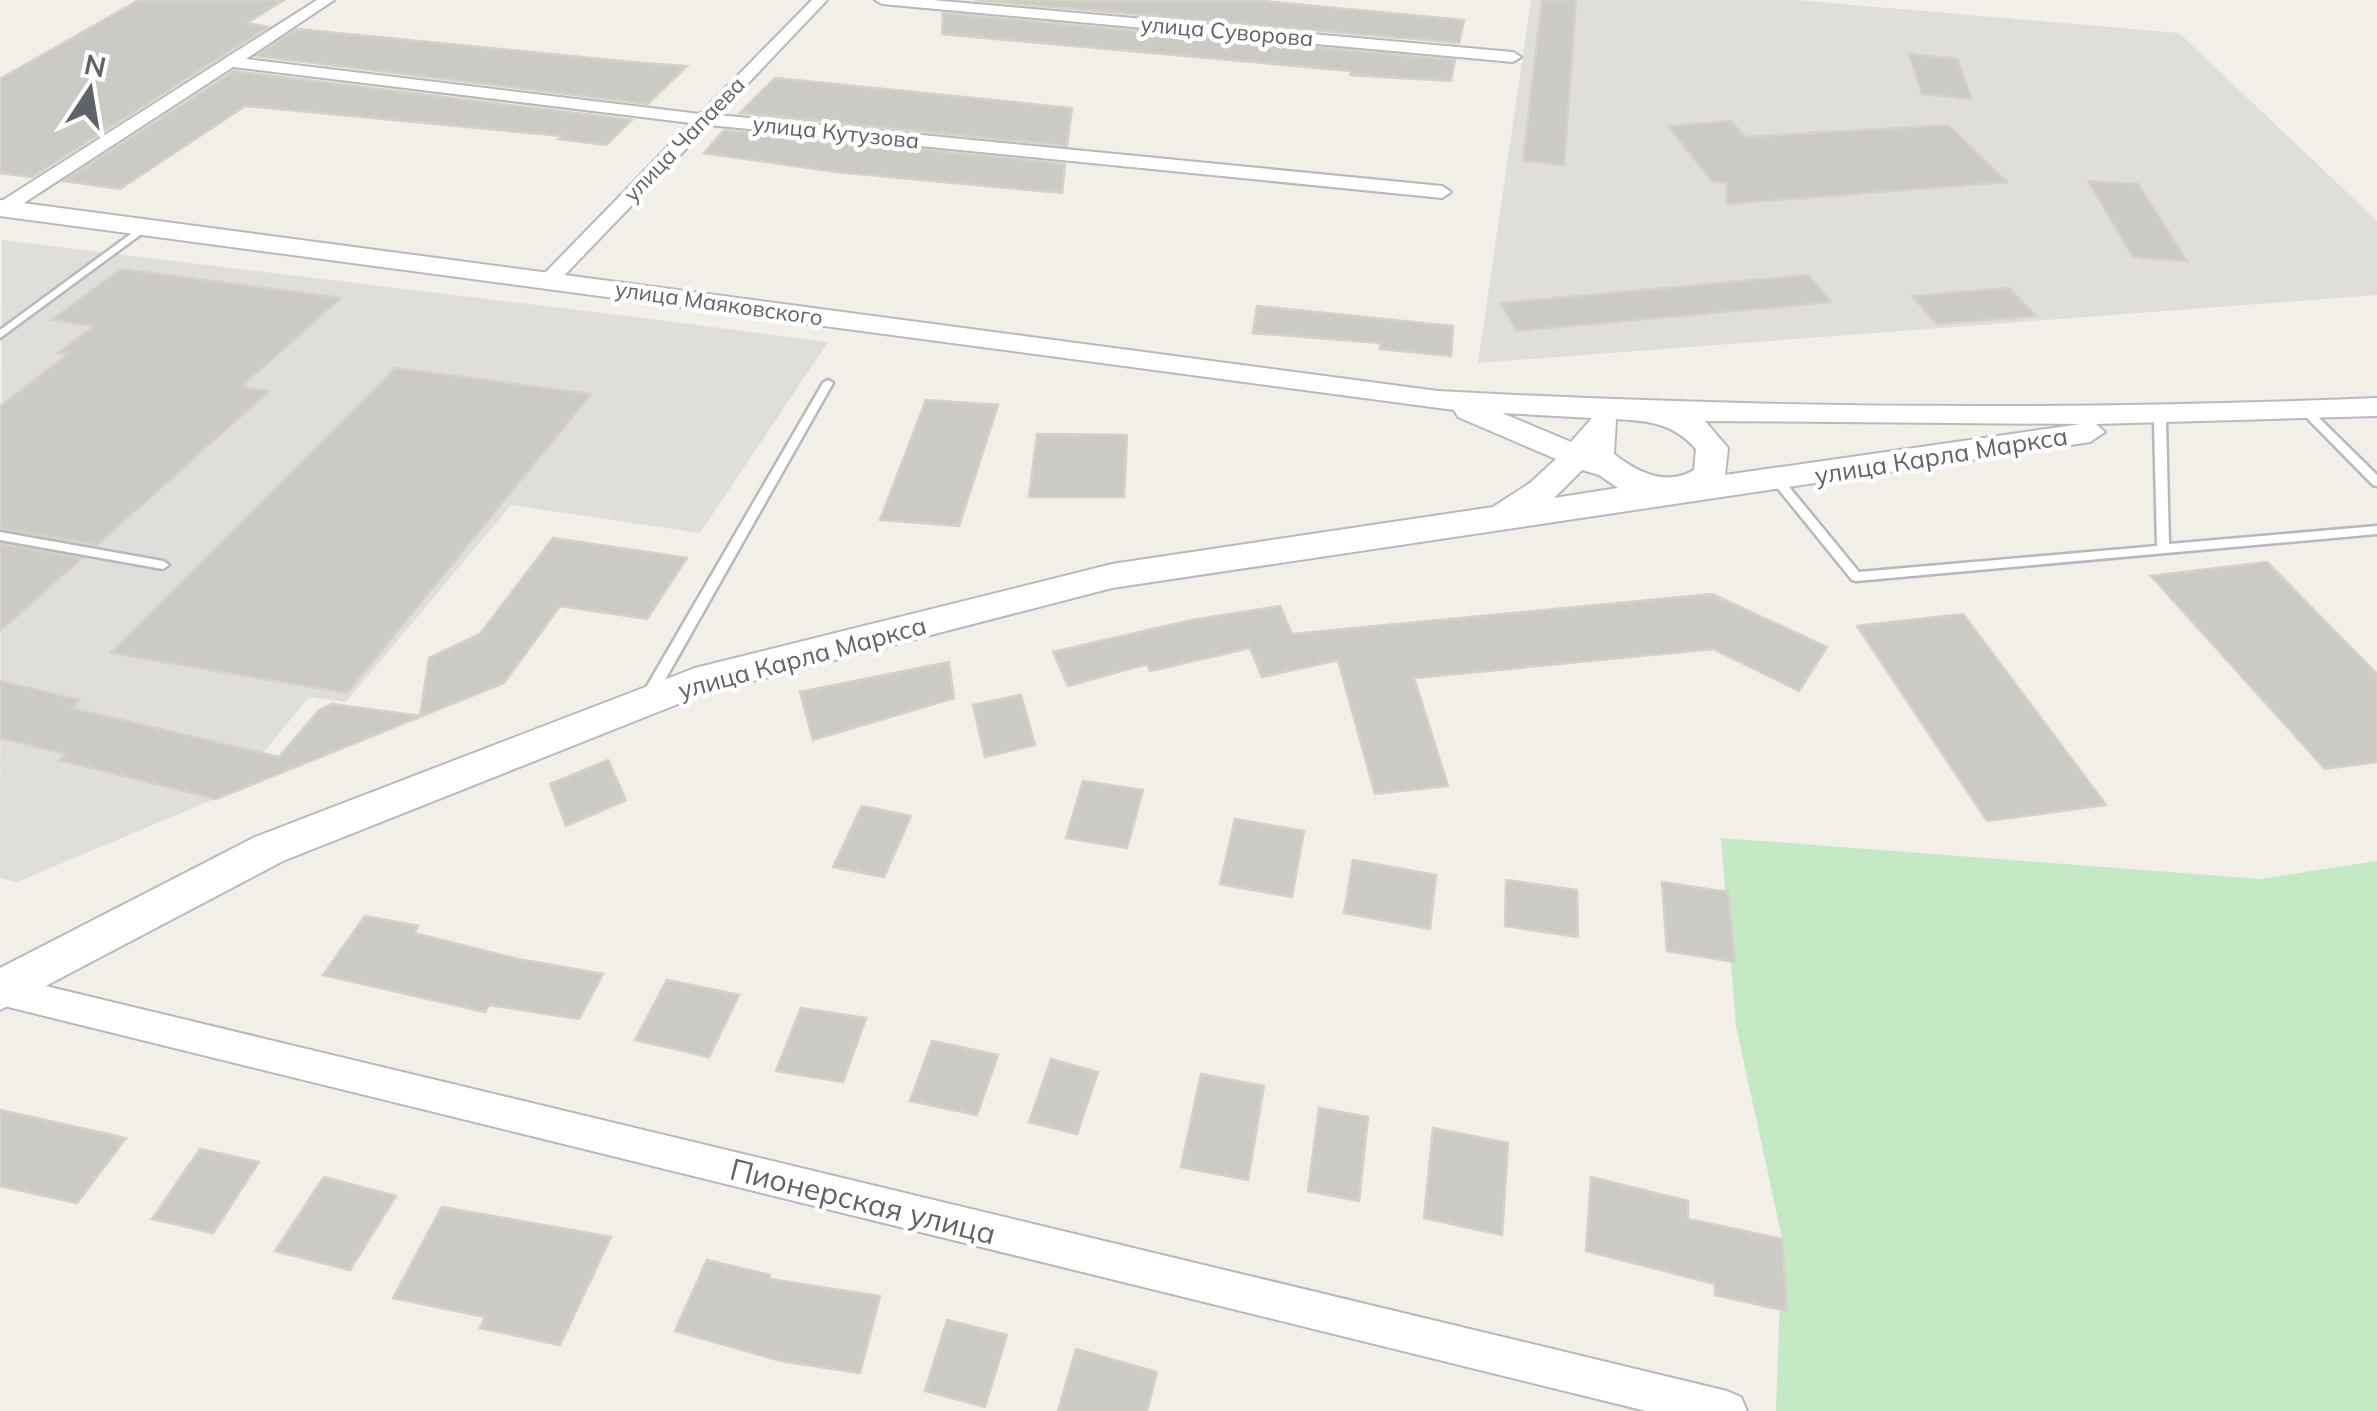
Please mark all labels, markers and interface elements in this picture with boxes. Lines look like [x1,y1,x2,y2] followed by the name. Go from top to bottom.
[1139,9,1315,53] street label: улица Суворова
[40,40,140,140] north arrow
[81,46,109,84] text: N
[617,71,751,207] street label: улица Чапаева
[751,109,921,155] street label: улица Кутузова
[613,275,825,331] street label: улица Маяковского
[1812,420,2070,490] street label: улица Карла Маркса
[674,609,930,705] street label: улица Карла Маркса
[726,1150,1000,1252] street label: Пионерская улица

